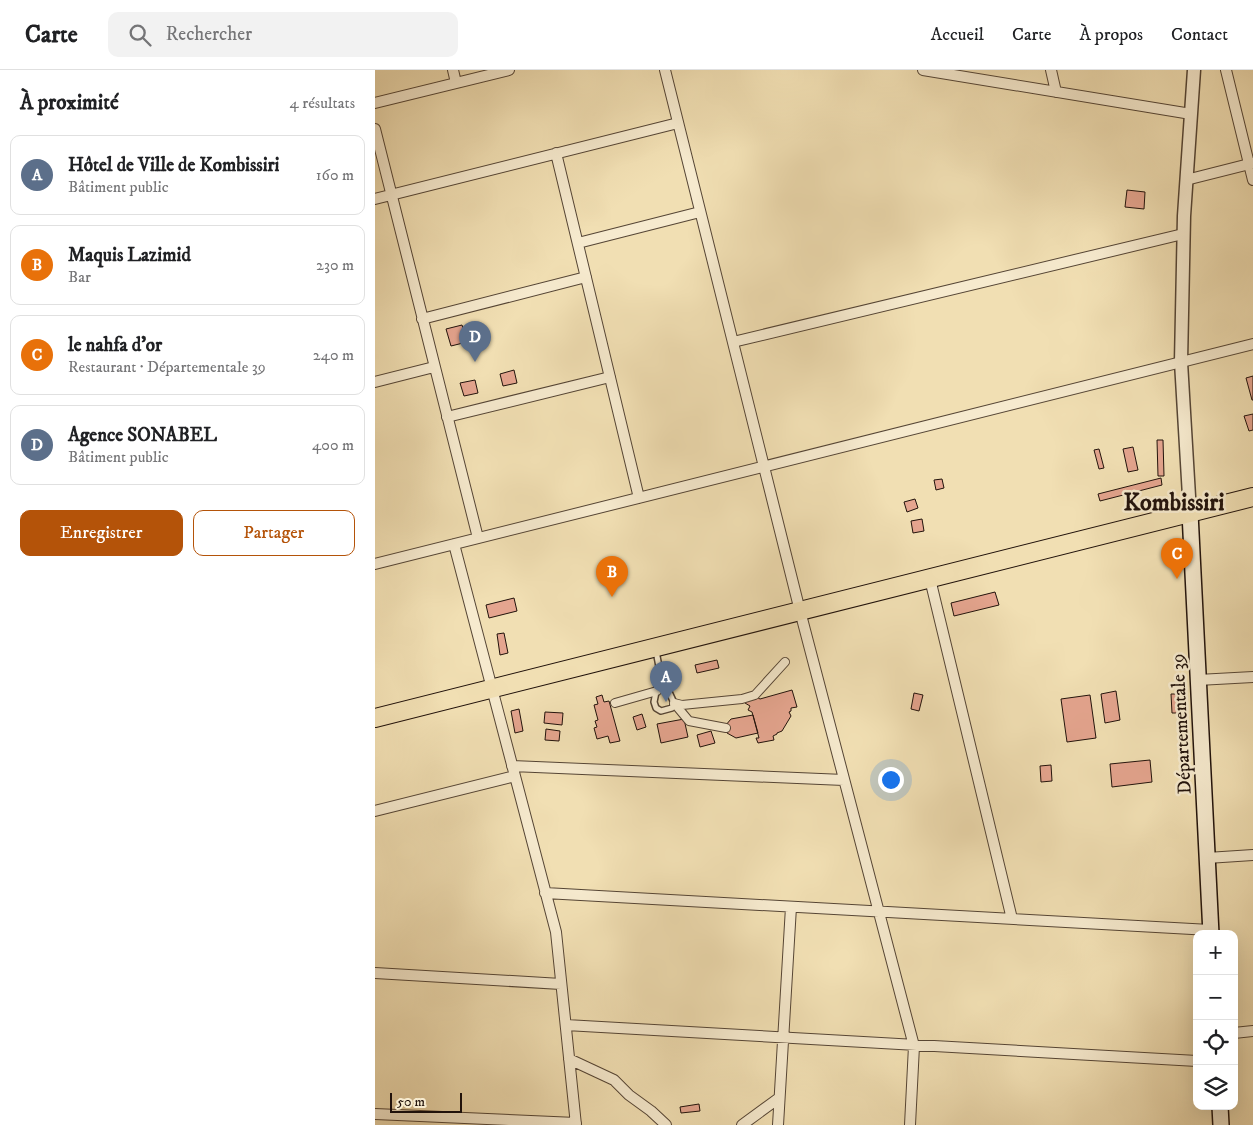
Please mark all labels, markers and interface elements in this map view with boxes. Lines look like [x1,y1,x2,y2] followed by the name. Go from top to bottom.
[108,12,458,57] search box
[25,20,78,50] text: Carte
[126,21,154,49] icon: search
[166,23,252,46] text: Rechercher
[931,24,984,46] text: Accueil
[1012,24,1051,46] text: Carte
[1079,24,1143,46] text: À propos
[1171,24,1228,46] text: Contact
[20,90,119,116] text: À proximité
[290,93,355,113] text: 4 résultats
[68,154,280,177] text: Hôtel de Ville de Kombissiri
[32,165,42,185] text: A
[316,165,354,185] text: 160 m
[68,177,169,197] text: Bâtiment public
[68,244,191,267] text: Maquis Lazimid
[32,255,42,275] text: B
[316,255,354,275] text: 230 m
[68,267,91,287] text: Bar
[459,321,491,362] pin: D
[68,334,162,357] text: le nahfa d'or
[32,345,42,365] text: C
[313,345,354,365] text: 240 m
[68,357,266,377] text: Restaurant · Départementale 39
[68,424,217,447] text: Agence SONABEL
[31,435,43,455] text: D
[312,435,354,455] text: 400 m
[68,447,169,467] text: Bâtiment public
[1123,488,1225,518] district label: Kombissiri
[20,510,183,556] button: Enregistrer
[193,510,355,556] button: Partager
[1161,538,1193,579] pin: C
[596,556,628,597] pin: B
[1166,653,1197,795] street label: Départementale 39
[650,661,682,702] pin: A
[878,767,904,793] your location
[1193,930,1238,1110] map controls
[1193,930,1238,975] button: +
[1193,975,1238,1020] button: −
[1193,1020,1238,1065] button: locate
[1193,1065,1238,1110] button: layers
[390,1090,463,1113] scale bar
[397,1093,425,1111] text: 50 m

